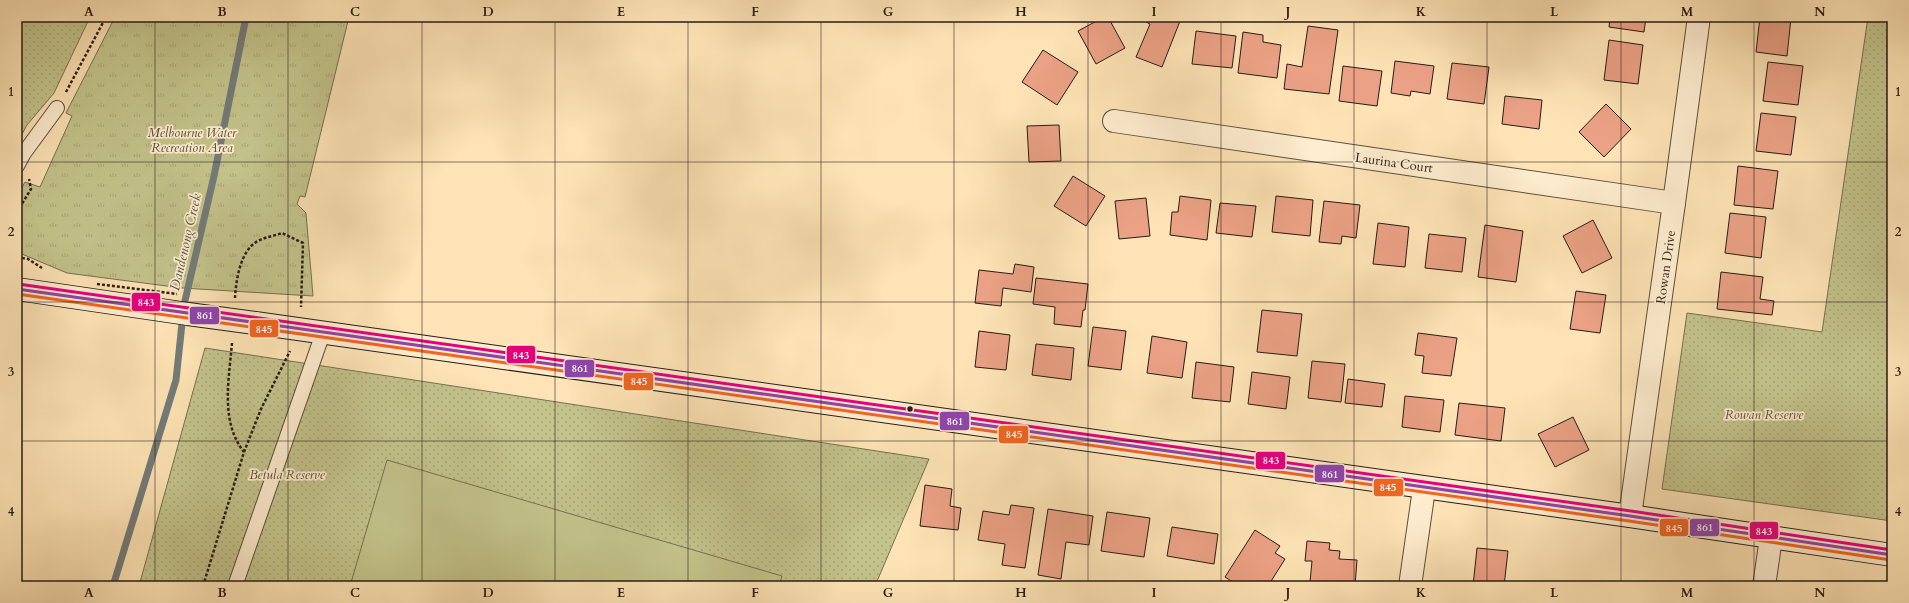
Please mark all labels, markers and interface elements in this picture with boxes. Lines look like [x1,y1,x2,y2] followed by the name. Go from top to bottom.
[84,3,94,21] text: A
[217,3,227,21] text: B
[350,3,360,21] text: C
[482,3,494,21] text: D
[617,3,625,21] text: E
[751,3,759,21] text: F
[883,3,894,21] text: G
[1015,3,1027,21] text: H
[1151,3,1157,21] text: I
[1284,3,1291,21] text: J
[1416,3,1427,21] text: K
[1550,3,1559,21] text: L
[1681,3,1694,21] text: M
[1814,3,1826,21] text: N
[8,83,14,101] text: 1
[1895,83,1901,101] text: 1
[148,124,237,157] park label: Melbourne Water Recreation Area
[1354,149,1434,177] street label: Laurina Court
[165,192,206,293] water label: Dandenong Creek
[8,223,15,241] text: 2
[1895,223,1902,241] text: 2
[1652,229,1680,305] street label: Rowan Drive
[131,292,161,312] line badge: 843
[138,295,155,310] text: 843
[189,306,220,325] line badge: 861
[197,308,213,323] text: 861
[249,319,279,338] line badge: 845
[256,322,273,337] text: 845
[506,345,536,364] line badge: 843
[513,348,530,363] text: 843
[564,359,595,378] line badge: 861
[572,361,588,376] text: 861
[8,363,15,381] text: 3
[1895,363,1902,381] text: 3
[623,372,654,391] line badge: 845
[631,374,648,389] text: 845
[905,404,915,414] unlabelled marker
[1725,406,1804,424] park label: Rowan Reserve
[939,411,970,431] line badge: 861
[947,414,963,429] text: 861
[998,425,1029,444] line badge: 845
[1006,427,1023,442] text: 845
[1255,451,1286,470] line badge: 843
[1263,453,1280,468] text: 843
[1314,464,1345,483] line badge: 861
[249,466,326,484] park label: Betula Reserve
[1322,467,1338,482] text: 861
[1373,478,1404,497] line badge: 845
[1380,480,1397,495] text: 845
[8,503,15,521] text: 4
[1895,503,1902,521] text: 4
[1659,518,1689,537] line badge: 845
[1689,518,1720,537] line badge: 861
[1697,520,1713,535] text: 861
[1666,521,1683,536] text: 845
[1749,521,1779,540] line badge: 843
[1756,524,1773,539] text: 843
[84,584,94,602] text: A
[217,584,227,602] text: B
[350,584,360,602] text: C
[482,584,494,602] text: D
[617,584,625,602] text: E
[751,584,759,602] text: F
[883,584,894,602] text: G
[1015,584,1027,602] text: H
[1151,584,1157,602] text: I
[1284,584,1291,602] text: J
[1416,584,1427,602] text: K
[1550,584,1559,602] text: L
[1681,584,1694,602] text: M
[1814,584,1826,602] text: N

